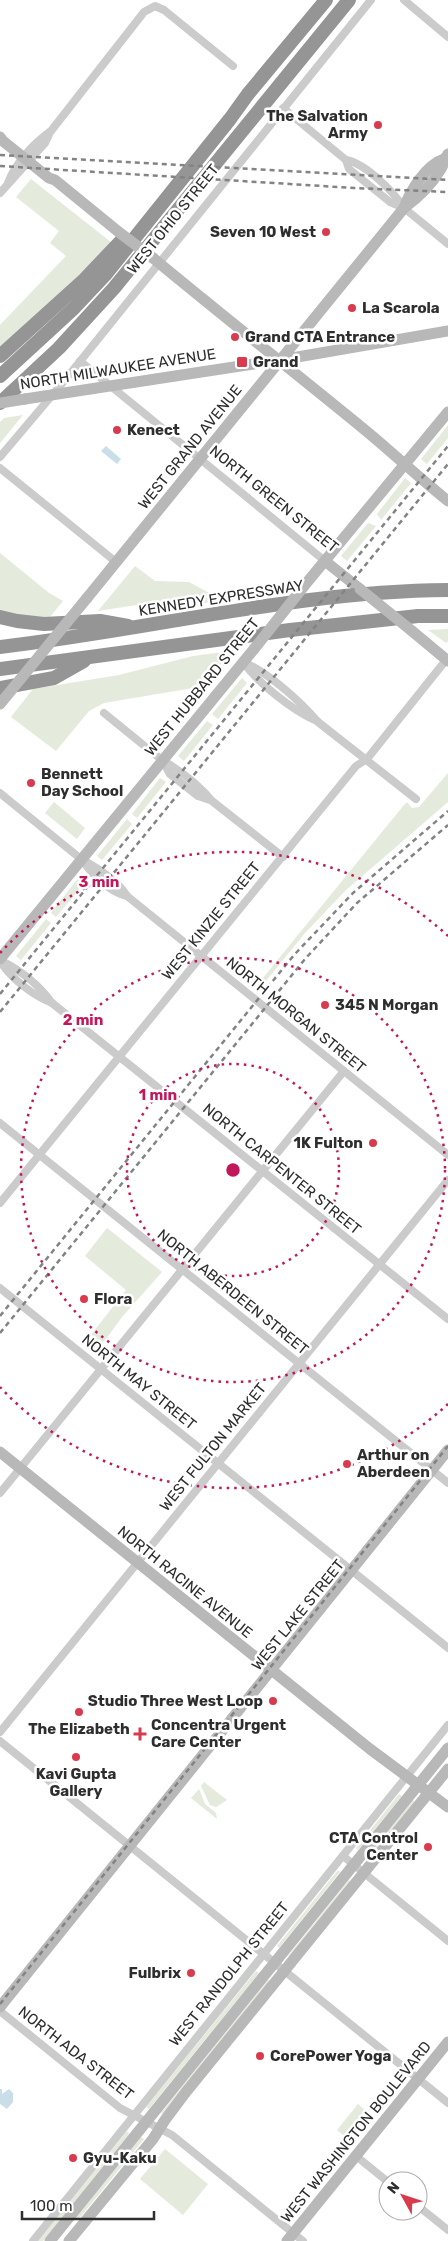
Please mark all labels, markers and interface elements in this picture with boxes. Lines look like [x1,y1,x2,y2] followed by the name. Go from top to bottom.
[266,107,368,142] place label: The Salvation Army
[372,119,384,131] marker: The Salvation Army
[123,160,223,277] street label: WEST OHIO STREET
[210,223,316,241] place label: Seven 10 West
[320,226,332,238] marker: Seven 10 West
[362,299,440,317] place label: La Scarola
[346,302,358,314] marker: La Scarola
[245,328,395,346] place label: Grand CTA Entrance
[229,331,241,343] marker: Grand CTA Entrance
[19,345,217,393] street label: NORTH MILWAUKEE AVENUE
[253,353,298,371] place label: Grand
[235,355,249,369] marker: Grand
[134,381,246,513] street label: WEST GRAND AVENUE
[127,421,180,439] place label: Kenect
[111,424,123,436] marker: Kenect
[206,442,342,557] street label: NORTH GREEN STREET
[137,576,305,620] street label: KENNEDY EXPRESSWAY
[141,614,263,759] street label: WEST HUBBARD STREET
[41,765,123,800] place label: Bennett Day School
[25,777,37,789] marker: Bennett Day School
[158,858,264,984] street label: WEST KINZIE STREET
[79,873,119,891] text: 3 min
[223,953,370,1077] street label: NORTH MORGAN STREET
[335,996,438,1014] place label: 345 N Morgan
[319,999,331,1011] marker: 345 N Morgan
[63,1011,103,1029] text: 2 min
[139,1086,177,1104] text: 1 min
[199,1100,365,1239] street label: NORTH CARPENTER STREET
[294,1134,363,1152] place label: 1K Fulton
[367,1137,379,1149] marker: 1K Fulton
[224,1161,242,1179] centre of rings
[154,1225,312,1359] street label: NORTH ABERDEEN STREET
[94,1290,132,1308] place label: Flora
[78,1293,90,1305] marker: Flora
[78,1330,200,1434] street label: NORTH MAY STREET
[156,1379,270,1515] street label: WEST FULTON MARKET
[357,1446,430,1481] place label: Arthur on Aberdeen
[341,1458,353,1470] marker: Arthur on Aberdeen
[114,1522,256,1642] street label: NORTH RACINE AVENUE
[248,1556,348,1674] street label: WEST LAKE STREET
[88,1692,263,1710] place label: Studio Three West Loop
[267,1695,279,1707] marker: Studio Three West Loop
[73,1706,85,1718] marker: The Elizabeth
[151,1716,286,1751] place label: Concentra Urgent Care Center
[28,1720,130,1738] place label: The Elizabeth
[133,1727,147,1741] marker: Concentra Urgent Care Center
[70,1751,82,1763] marker: Kavi Gupta Gallery
[36,1765,116,1800] place label: Kavi Gupta Gallery
[329,1829,418,1864] place label: CTA Control Center
[422,1841,434,1853] marker: CTA Control Center
[165,1898,293,2050] street label: WEST RANDOLPH STREET
[129,1964,181,1982] place label: Fulbrix
[185,1967,197,1979] marker: Fulbrix
[15,2002,137,2104] street label: NORTH ADA STREET
[277,2037,435,2227] street label: WEST WASHINGTON BOULEVARD
[270,2047,391,2065] place label: CorePower Yoga
[254,2050,266,2062] marker: CorePower Yoga
[83,2149,157,2167] place label: Gyu-Kaku
[67,2152,79,2164] marker: Gyu-Kaku
[378,2171,428,2221] north arrow
[22,2188,155,2220] scale bar
[30,2197,72,2215] text: 100 m

